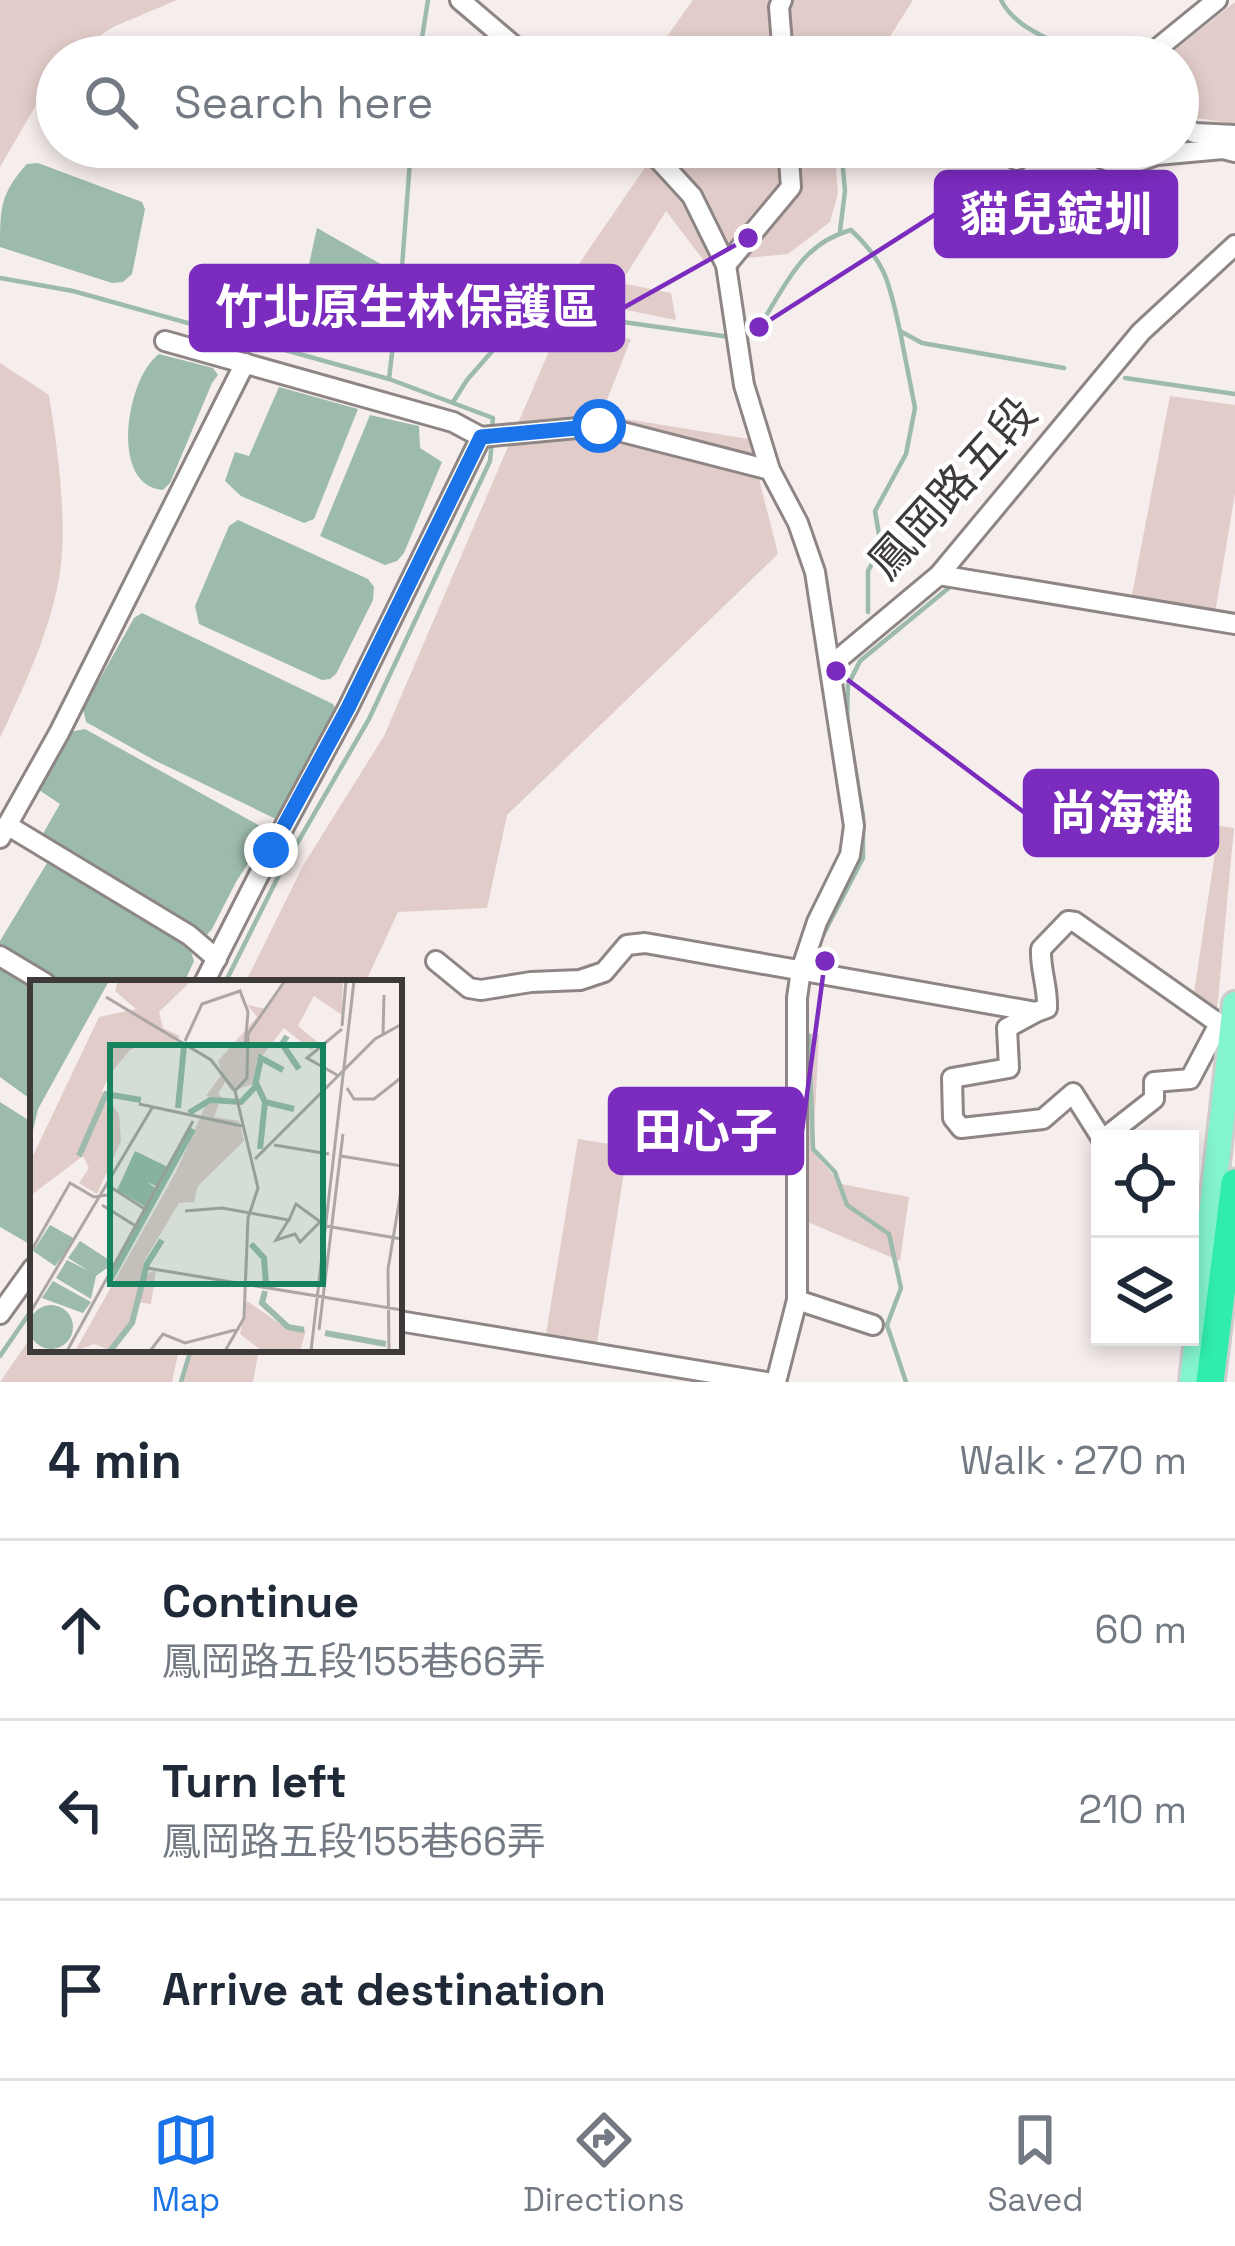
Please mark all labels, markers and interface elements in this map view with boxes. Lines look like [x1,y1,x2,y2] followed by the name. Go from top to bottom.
[36,36,1199,168] search box
[78,69,144,135] icon: search
[174,74,433,131] text: Search here
[936,172,1176,256] callout: 貓兒錠圳
[960,184,1152,245] text: 貓兒錠圳
[191,266,623,350] callout: 竹北原生林保護區
[215,277,599,338] text: 竹北原生林保護區
[856,386,1049,591] street label: 鳳岡路五段
[572,399,626,453] route start
[1025,771,1217,855] callout: 尚海灘
[1049,783,1193,844] text: 尚海灘
[244,823,298,877] route end
[30,980,402,1352] inset map
[610,1089,802,1173] callout: 田心子
[634,1101,778,1162] text: 田心子
[1091,1130,1199,1346] map controls
[1091,1130,1199,1238] button: locate
[1091,1238,1199,1346] button: layers
[48,1428,182,1493] text: 4 min
[960,1436,1187,1485] text: Walk · 270 m
[162,1573,359,1630] text: Continue
[48,1597,114,1663] icon: ahead
[1095,1605,1187,1654] text: 60 m
[162,1637,546,1686] text: 鳳岡路五段155巷66弄
[162,1753,347,1810] text: Turn left
[48,1777,114,1843] icon: left
[1079,1785,1187,1834] text: 210 m
[162,1817,546,1866] text: 鳳岡路五段155巷66弄
[48,1957,114,2023] icon: arrive
[162,1961,606,2018] text: Arrive at destination
[151,2107,220,2221] tab: Map
[523,2107,685,2221] tab: Directions
[987,2107,1084,2221] tab: Saved

